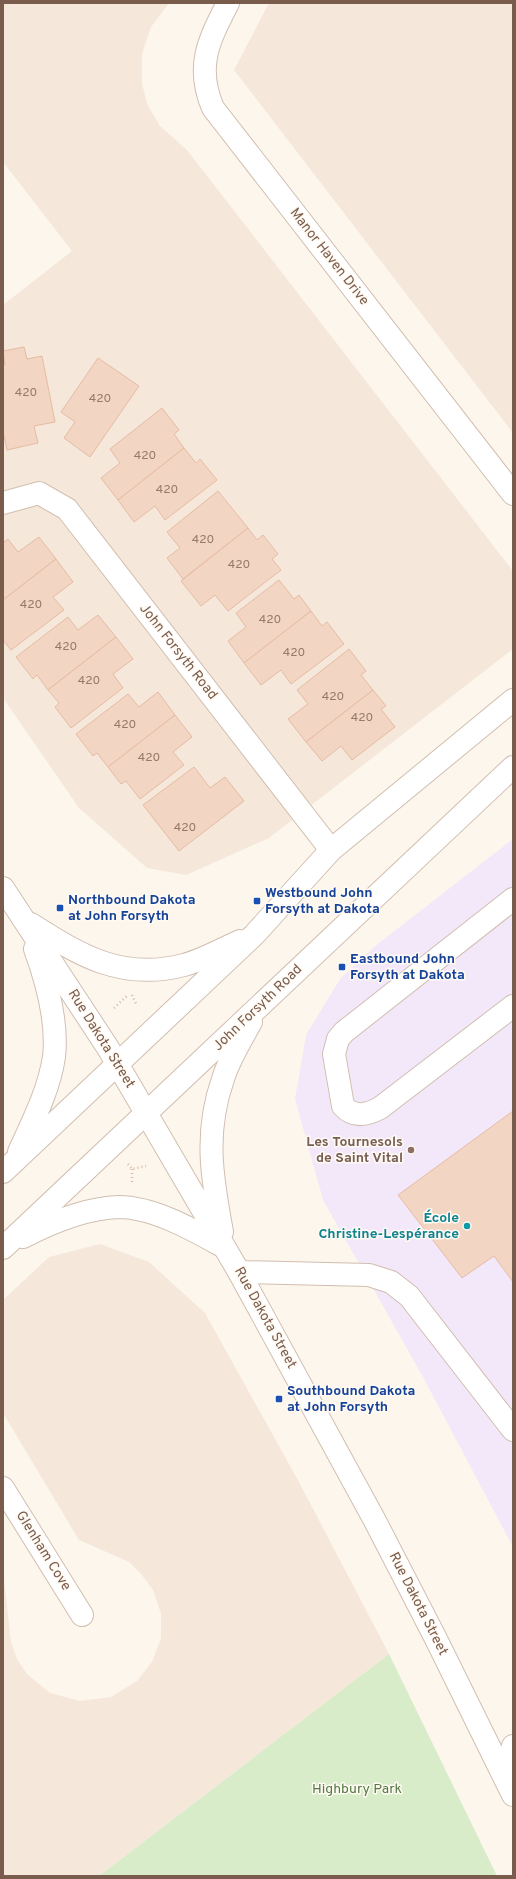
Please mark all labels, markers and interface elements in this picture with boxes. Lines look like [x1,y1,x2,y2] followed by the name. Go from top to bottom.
[286,205,372,309] street label: Manor Haven Drive
[15,385,37,401] house number: 420
[89,391,111,407] house number: 420
[134,448,156,464] house number: 420
[156,482,178,498] house number: 420
[192,532,214,548] house number: 420
[228,557,250,573] house number: 420
[20,597,42,613] house number: 420
[135,601,221,703] street label: John Forsyth Road
[259,612,281,628] house number: 420
[55,639,77,655] house number: 420
[283,645,305,661] house number: 420
[78,673,100,689] house number: 420
[322,689,344,705] house number: 420
[351,710,373,726] house number: 420
[114,717,136,733] house number: 420
[138,750,160,766] house number: 420
[174,820,196,836] house number: 420
[265,885,380,918] place label: Westbound John Forsyth at Dakota
[68,892,196,925] place label: Northbound Dakota at John Forsyth
[252,896,262,906] marker: Westbound John Forsyth at Dakota
[55,903,65,913] marker: Northbound Dakota at John Forsyth
[350,951,465,984] place label: Eastbound John Forsyth at Dakota
[210,961,306,1055] street label: John Forsyth Road
[337,962,347,972] marker: Eastbound John Forsyth at Dakota
[64,986,138,1092] street label: Rue Dakota Street
[306,1134,403,1167] place label: Les Tournesols de Saint Vital
[406,1145,416,1155] marker: Les Tournesols de Saint Vital
[318,1209,459,1243] place label: École Christine-Lespérance
[462,1221,472,1231] marker: École Christine-Lespérance
[230,1264,300,1372] street label: Rue Dakota Street
[287,1383,415,1416] place label: Southbound Dakota at John Forsyth
[274,1394,284,1404] marker: Southbound Dakota at John Forsyth
[12,1508,74,1594] street label: Glenham Cove
[385,1550,451,1658] street label: Rue Dakota Street
[312,1781,402,1798] park label: Highbury Park

